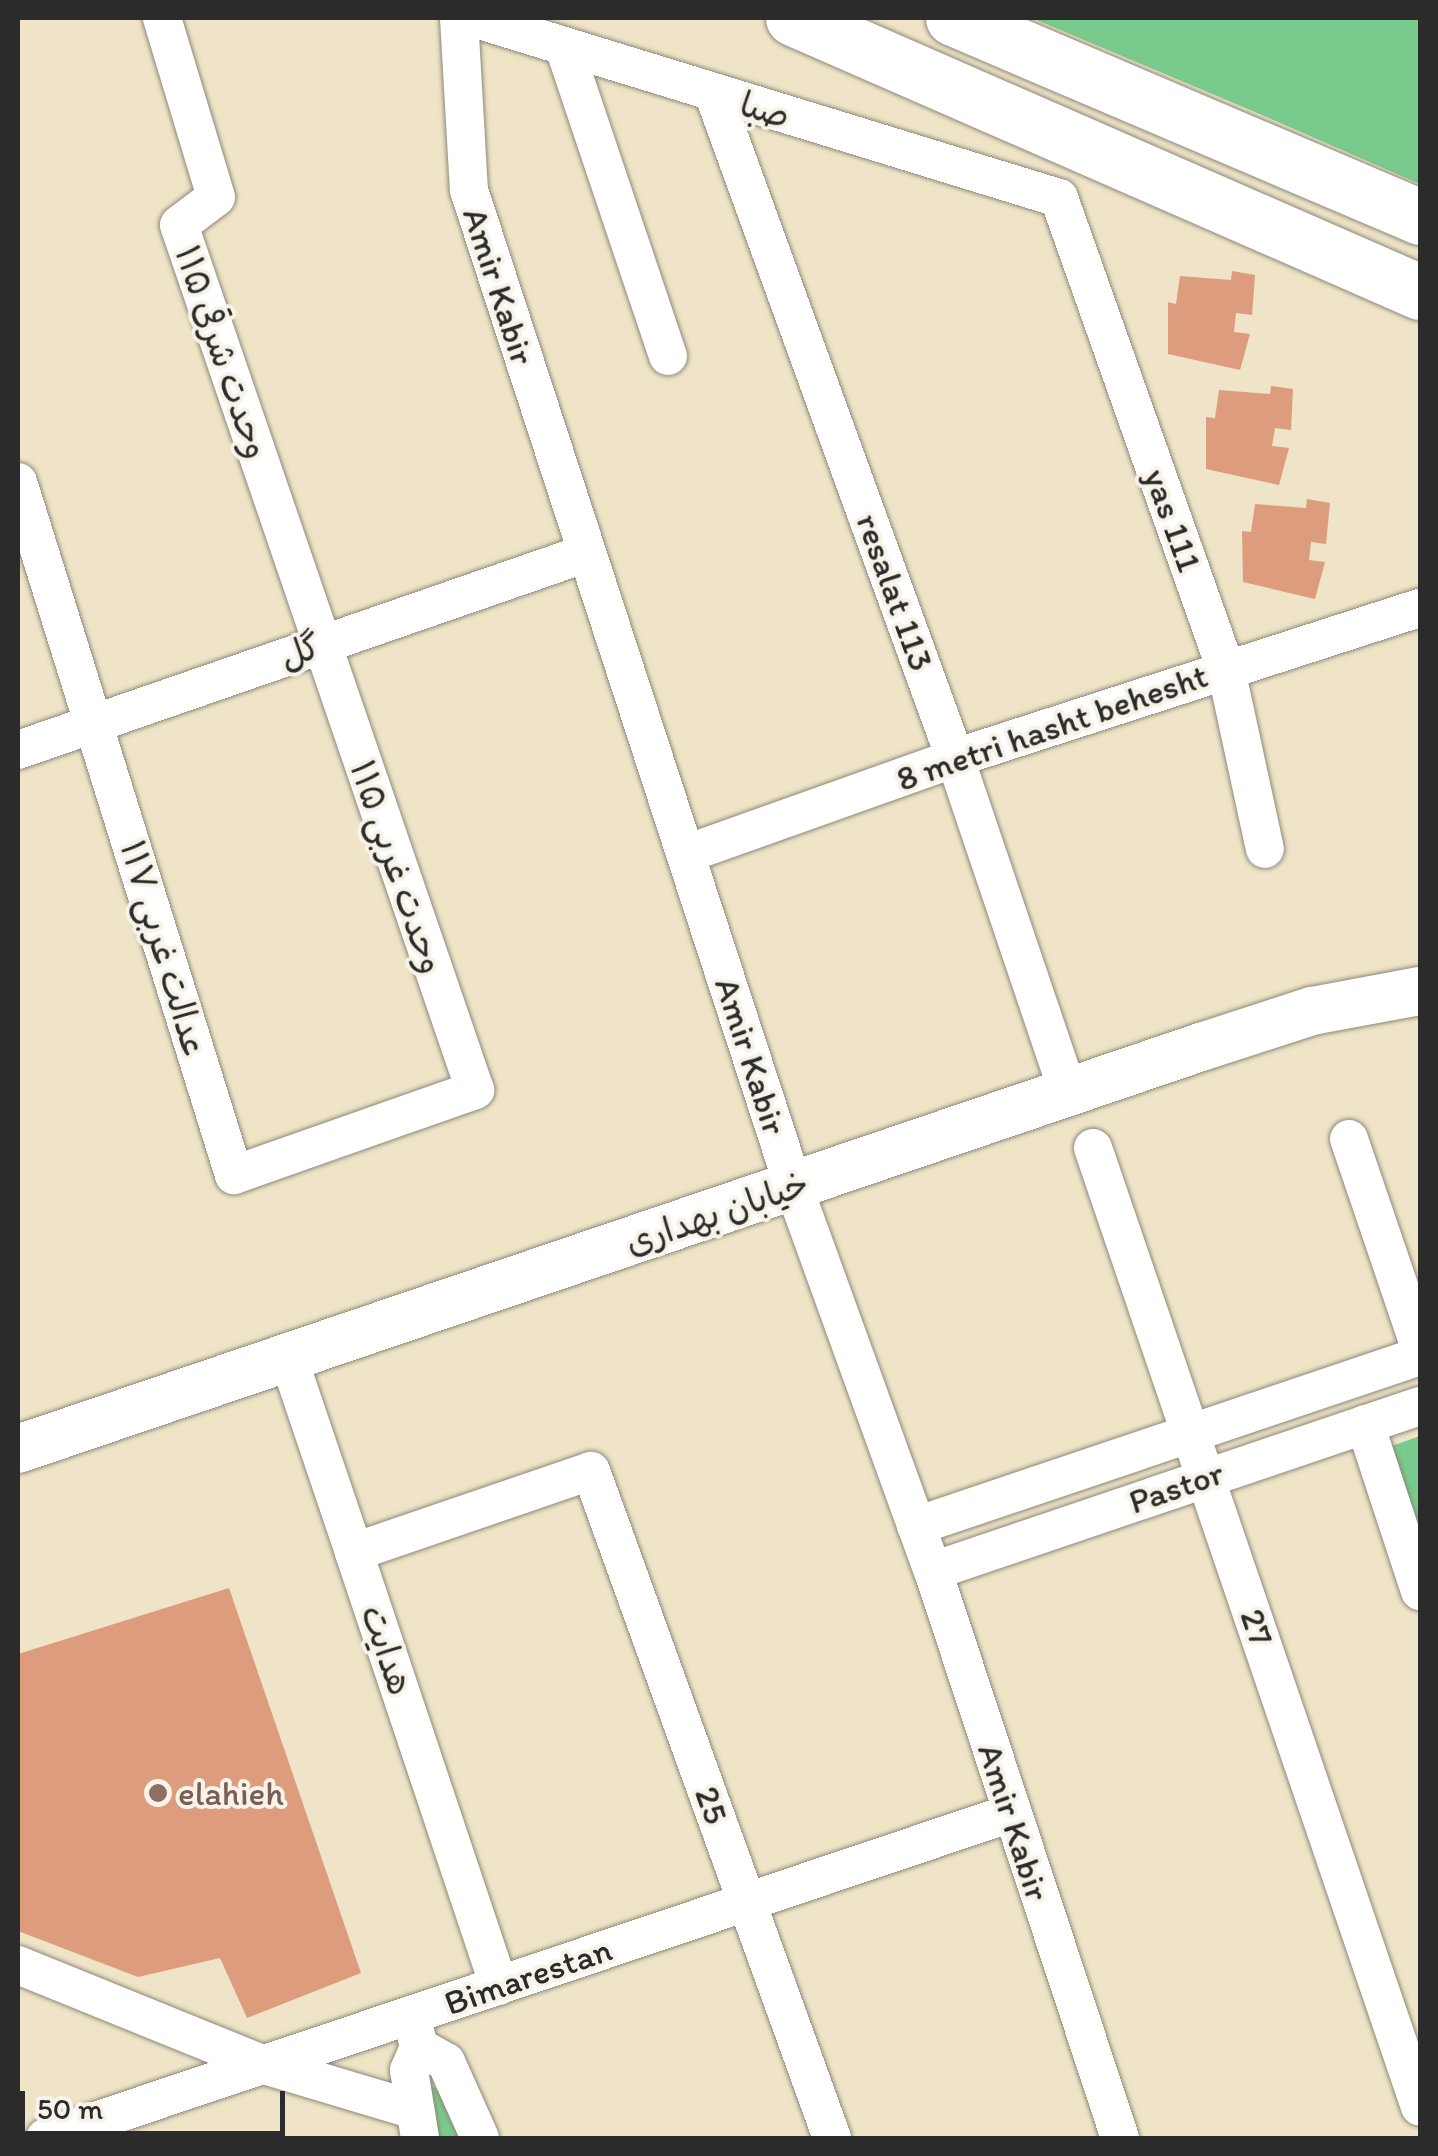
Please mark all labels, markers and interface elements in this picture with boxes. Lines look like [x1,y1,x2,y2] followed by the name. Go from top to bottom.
[735,83,795,137] street label: صبا
[454,202,544,370] street label: Amir Kabir
[166,240,278,464] street label: ۱۱۵ وحدت شرقی
[1135,463,1211,577] street label: yas 111
[847,508,943,676] street label: resalat 113
[274,625,326,677] street label: گل
[891,654,1213,800] street label: 8 metri hasht behesht
[341,755,453,979] street label: ۱۱۵ وحدت غربی
[111,835,217,1063] street label: ۱۱۷ عدالت غربی
[706,972,796,1140] street label: Amir Kabir
[620,1162,814,1264] street label: خیابان بهداری
[1123,1451,1229,1523] street label: Pastor
[352,1600,422,1700] street label: هدایت
[1231,1603,1283,1651] street label: 27
[969,1738,1059,1906] street label: Amir Kabir
[178,1772,284,1814] place label: elahieh
[686,1781,738,1829] street label: 25
[147,1782,169,1804] marker: elahieh
[439,1928,617,2024] street label: Bimarestan
[25,2071,290,2133] scale bar
[37,2090,103,2127] text: 50 m

